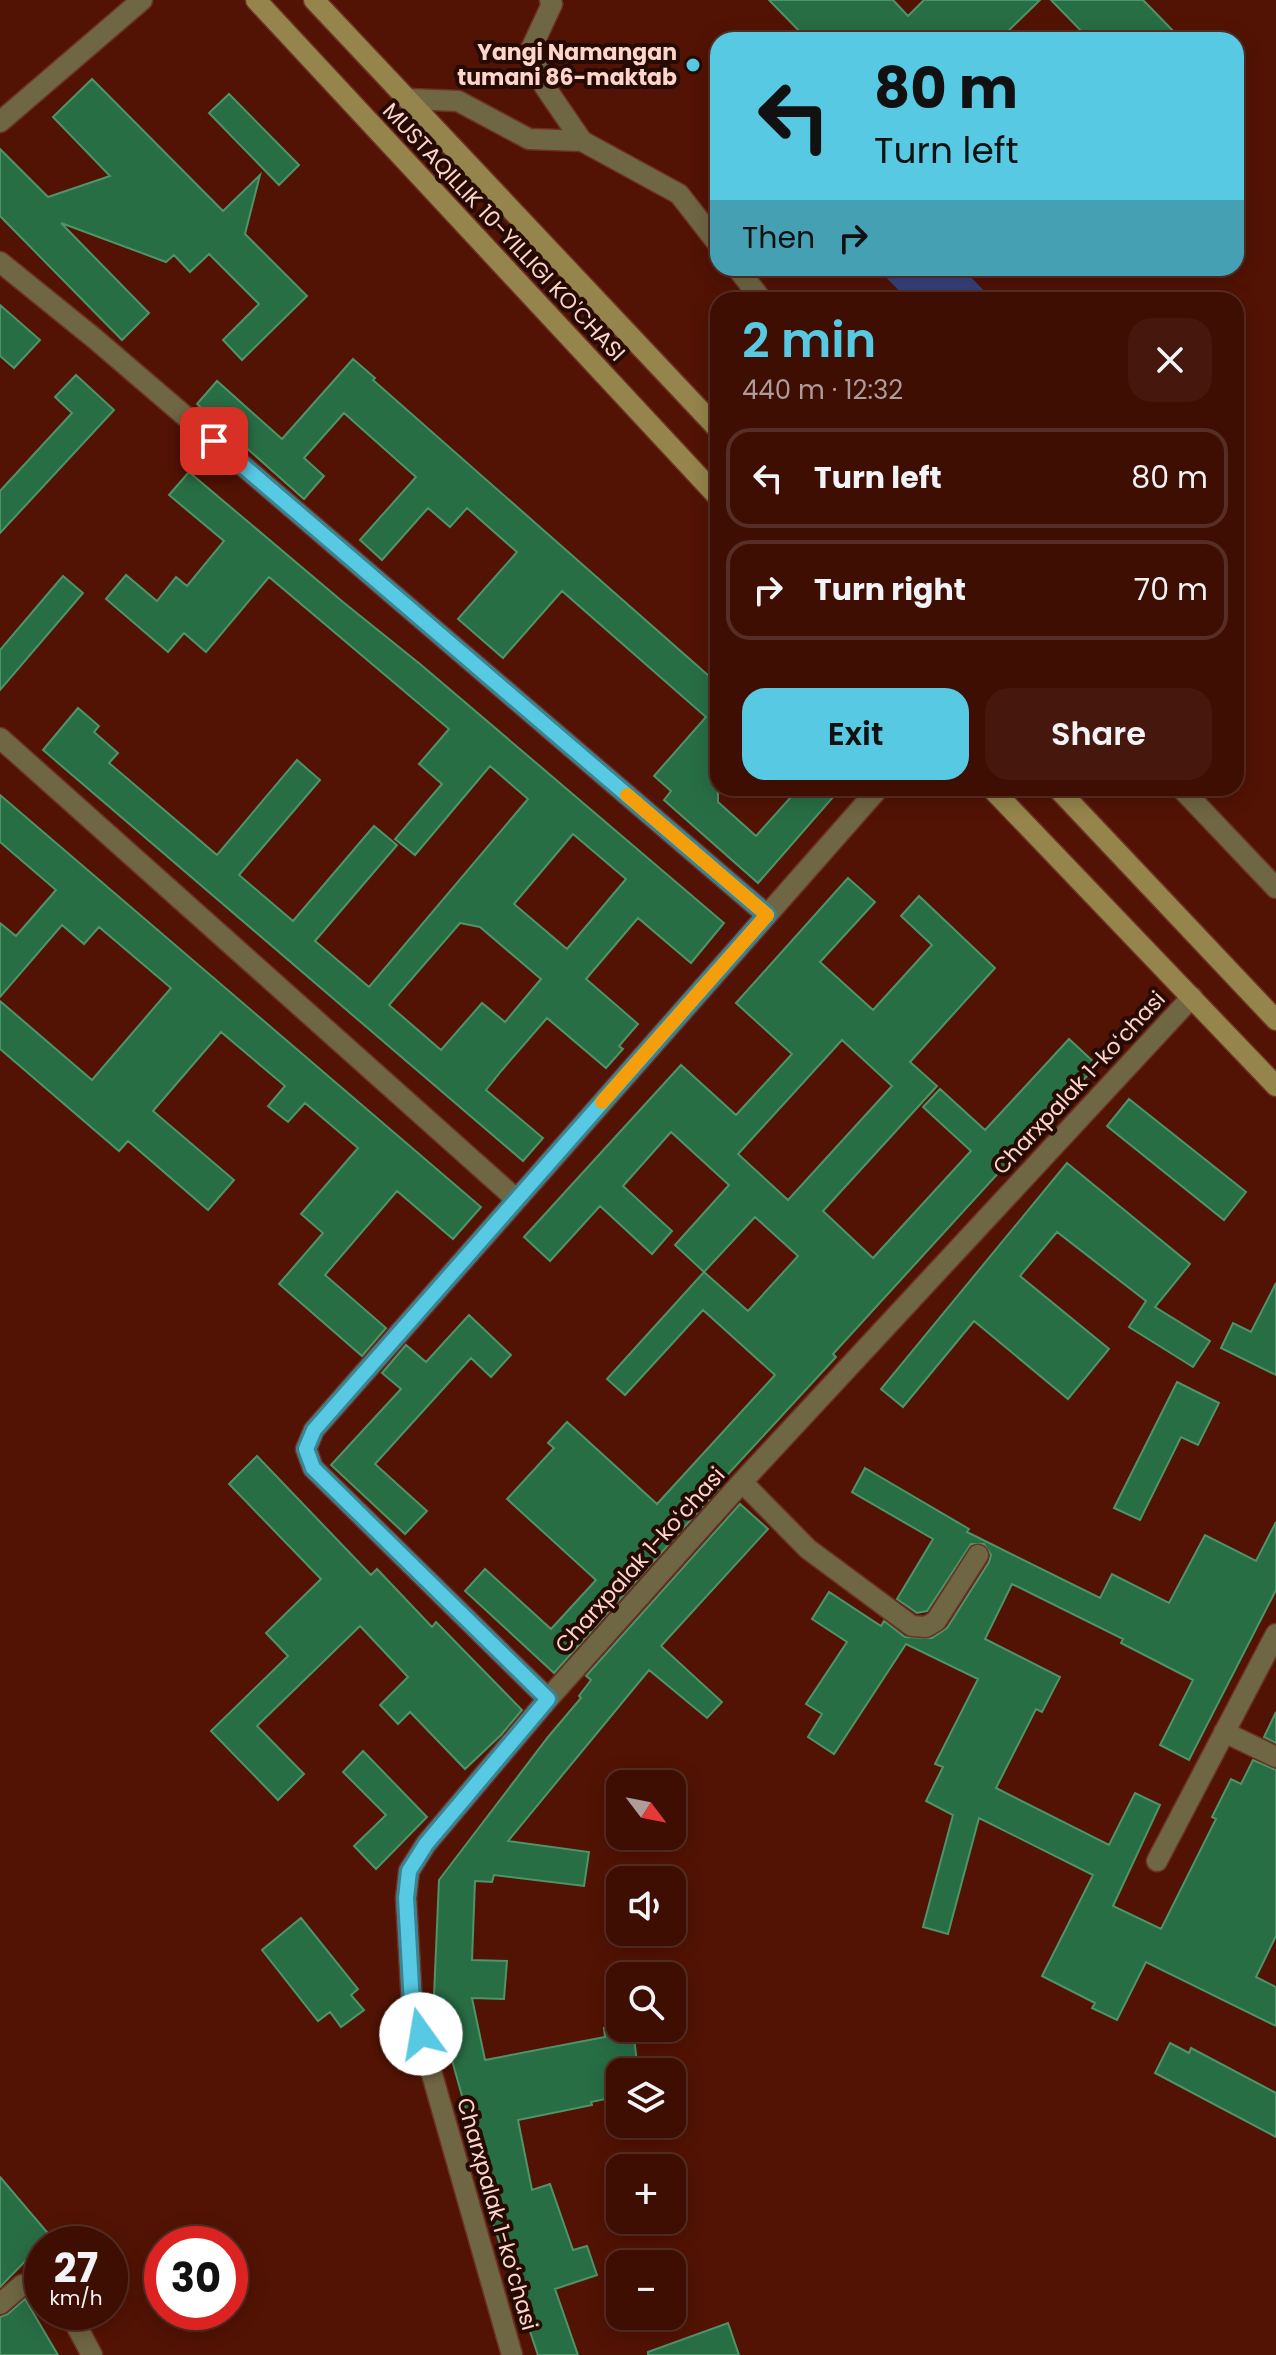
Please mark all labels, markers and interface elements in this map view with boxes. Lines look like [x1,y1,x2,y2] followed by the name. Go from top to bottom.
[457,37,677,93] place label: Yangi Namangan tumani 86-maktab
[874,49,1018,128] text: 80 m
[684,56,702,74] marker: Yangi Namangan tumani 86-maktab
[742,64,846,168] icon: left
[376,96,632,368] street label: MUSTAQILLIK 10-YILLIGI KO'CHASI
[874,125,1019,176] text: Turn left
[742,216,815,259] text: Then
[831,216,875,260] icon: right
[742,307,876,374] text: 2 min
[1128,318,1212,402] button: close
[742,372,903,408] text: 440 m · 12:32
[180,407,248,475] pin
[192,419,236,463] icon: arrive
[746,456,790,500] icon: left
[814,456,942,499] text: Turn left
[1131,456,1208,499] text: 80 m
[746,568,790,612] icon: right
[814,568,966,611] text: Turn right
[1134,568,1208,611] text: 70 m
[742,688,969,780] button: Exit
[985,688,1212,780] button: Share
[986,984,1172,1182] street label: Charxpalak 1-koʻchasi
[548,1460,732,1660] street label: Charxpalak 1-koʻchasi
[606,1770,686,1850] north arrow
[606,1770,686,2330] map controls
[606,1866,686,1946] button: sound
[606,1962,686,2042] button: search
[379,1992,463,2076] position arrow
[606,2058,686,2138] button: layers
[449,2094,545,2334] street label: Charxpalak 1-koʻchasi
[606,2154,686,2234] button: +
[144,2226,248,2330] speed limit sign: 30
[54,2240,98,2296] text: 27
[606,2250,686,2330] button: −
[49,2284,103,2312] text: km/h

